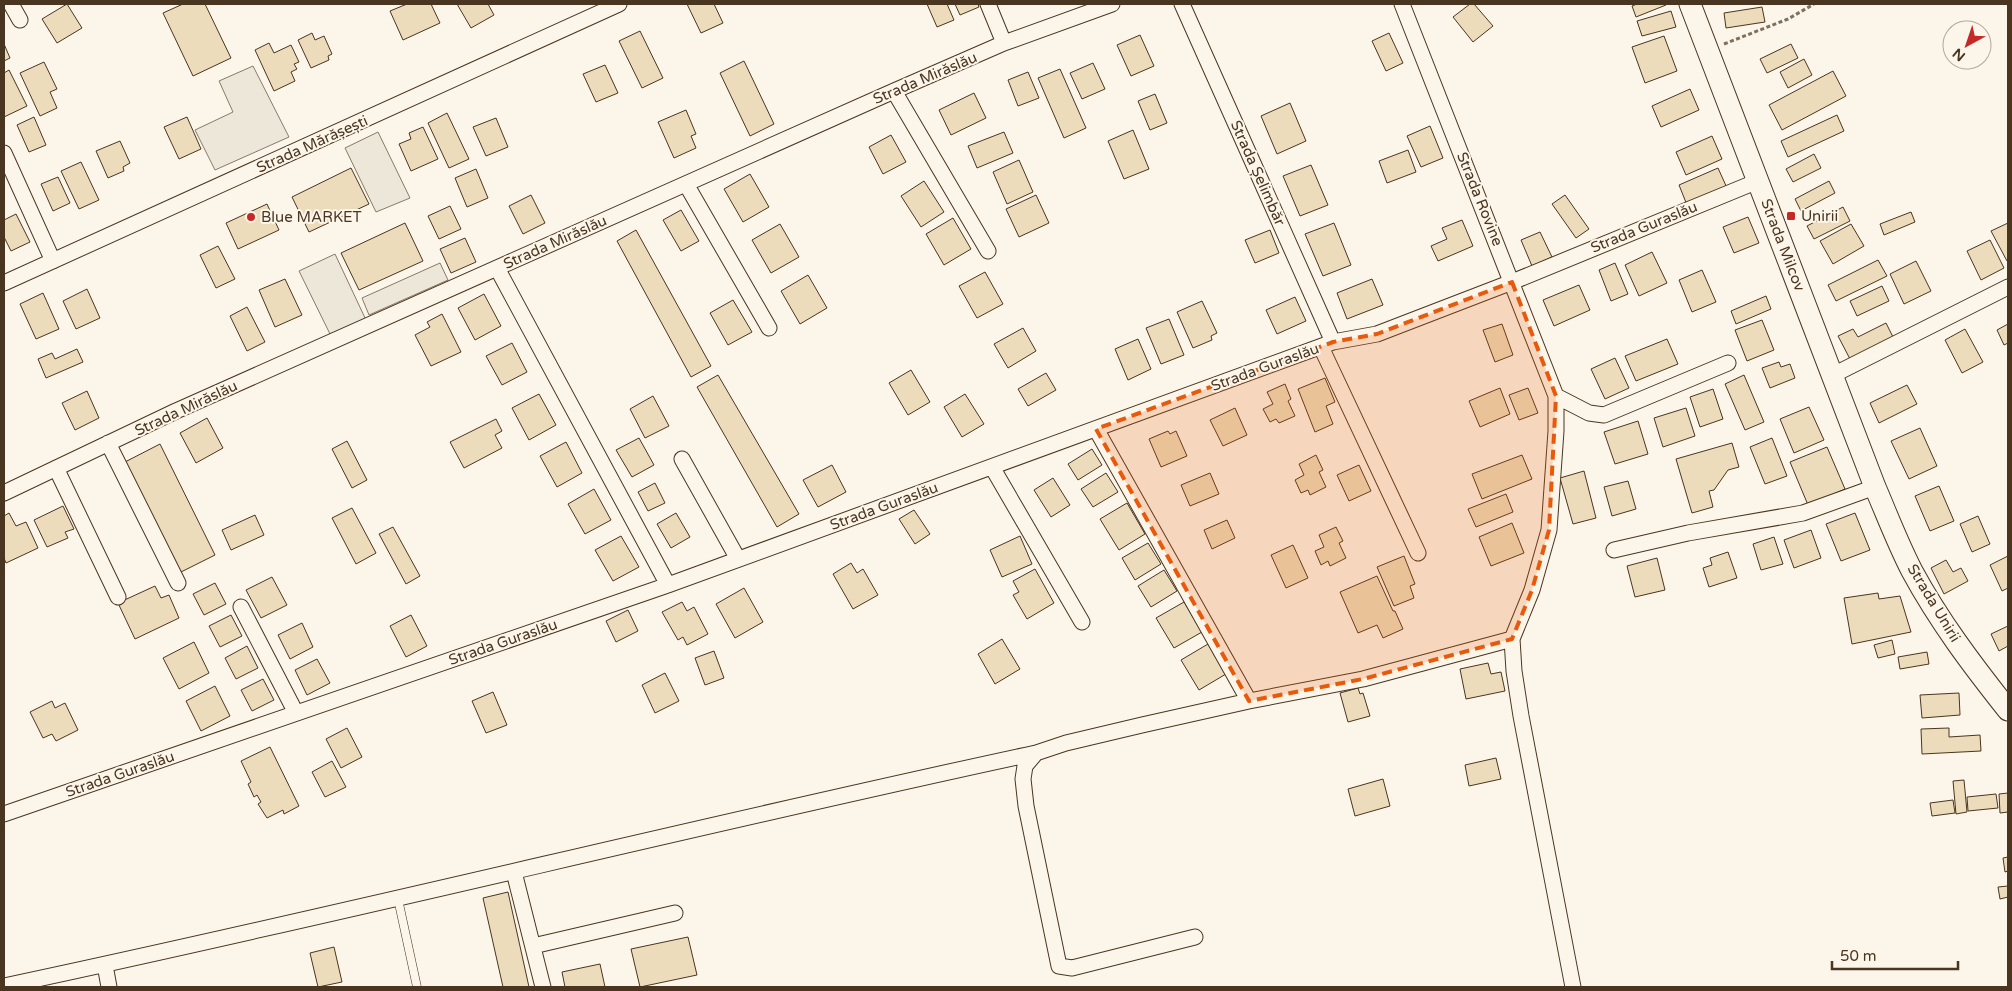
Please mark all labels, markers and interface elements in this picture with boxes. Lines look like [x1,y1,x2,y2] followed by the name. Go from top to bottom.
[1942,20,1992,70] north arrow
[1949,44,1969,65] text: N
[870,48,980,108] street label: Strada Mirăslău
[254,111,370,177] street label: Strada Mărășești
[1227,118,1289,229] street label: Strada Șelimbăr
[1453,149,1507,249] street label: Strada Rovine
[1757,196,1809,294] street label: Strada Milcov
[1588,197,1700,257] street label: Strada Guraslău
[1801,207,1838,225] place label: Unirii
[261,208,362,226] place label: Blue MARKET
[1785,210,1797,222] marker: Unirii
[245,211,257,223] marker: Blue MARKET
[500,211,610,273] street label: Strada Mirăslău
[1208,339,1322,395] street label: Strada Guraslău
[132,376,240,440] street label: Strada Mirăslău
[827,478,941,534] street label: Strada Guraslău
[1904,561,1964,645] street label: Strada Unirii
[446,615,560,669] street label: Strada Guraslău
[63,747,177,801] street label: Strada Guraslău
[1832,938,1958,970] scale bar
[1840,947,1877,965] text: 50 m

